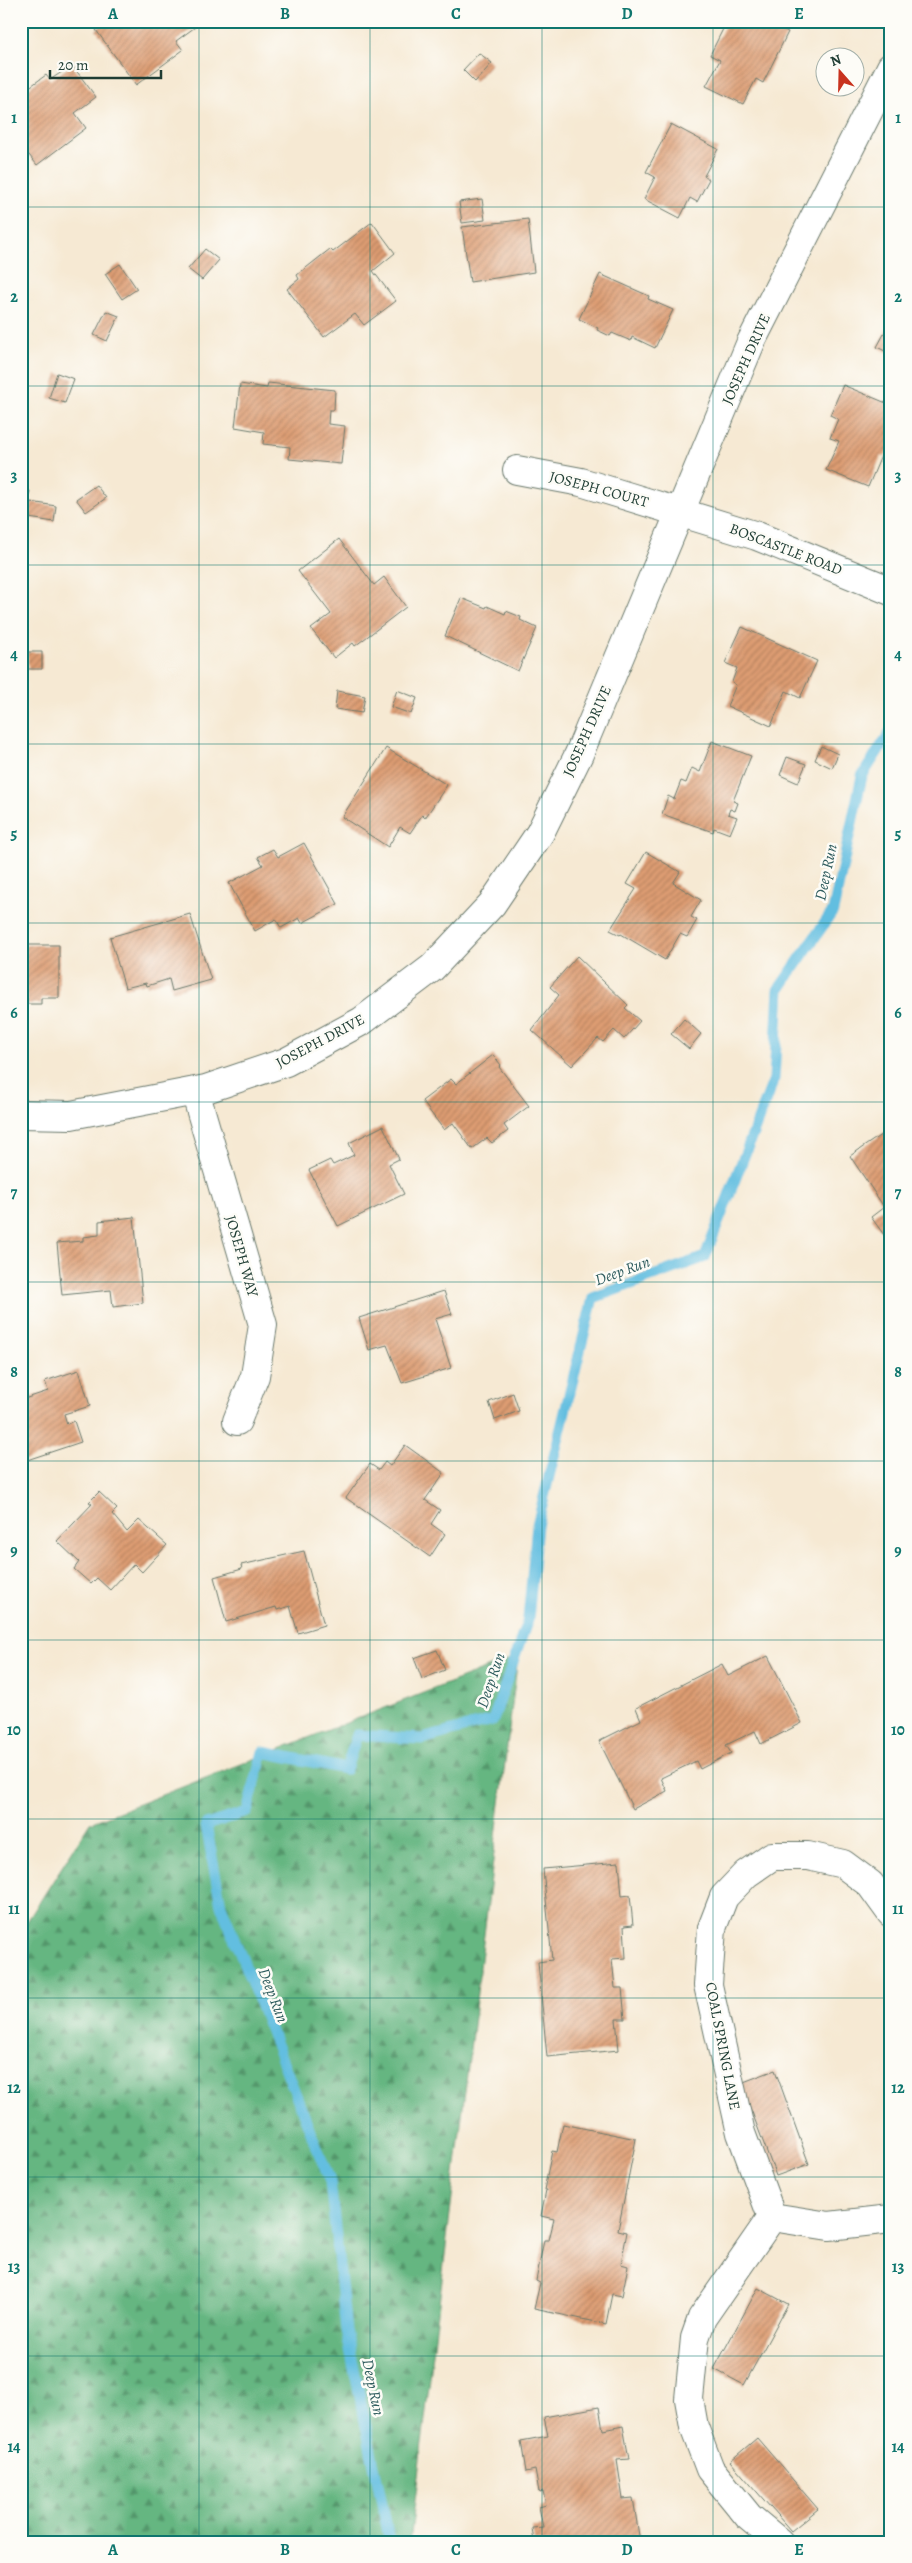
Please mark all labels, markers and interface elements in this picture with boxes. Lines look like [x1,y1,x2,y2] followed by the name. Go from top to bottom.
[107,3,119,25] text: A
[280,3,290,25] text: B
[451,3,461,25] text: C
[621,3,633,25] text: D
[794,3,804,25] text: E
[50,48,161,80] scale bar
[814,48,864,98] north arrow
[828,50,844,71] text: N
[58,55,89,75] text: 20 m
[11,107,17,129] text: 1
[895,107,901,129] text: 1
[10,286,18,308] text: 2
[894,286,902,308] text: 2
[717,310,775,408] street label: JOSEPH DRIVE
[11,465,18,487] text: 3
[895,465,902,487] text: 3
[547,466,652,512] street label: JOSEPH COURT
[727,518,845,580] street label: BOSCASTLE ROAD
[10,644,18,666] text: 4
[894,644,902,666] text: 4
[558,682,616,780] street label: JOSEPH DRIVE
[11,823,18,845] text: 5
[895,823,902,845] text: 5
[809,842,843,902] water label: Deep Run
[10,1002,18,1024] text: 6
[894,1002,902,1024] text: 6
[272,1009,368,1073] street label: JOSEPH DRIVE
[11,1182,18,1204] text: 7
[895,1182,902,1204] text: 7
[221,1213,263,1300] street label: JOSEPH WAY
[592,1251,653,1291] water label: Deep Run
[10,1361,18,1383] text: 8
[894,1361,902,1383] text: 8
[10,1540,18,1562] text: 9
[894,1540,902,1562] text: 9
[471,1650,511,1711] water label: Deep Run
[7,1719,21,1741] text: 10
[891,1719,905,1741] text: 10
[8,1898,20,1920] text: 11
[892,1898,904,1920] text: 11
[253,1965,294,2026] water label: Deep Run
[701,1980,745,2112] street label: COAL SPRING LANE
[7,2077,21,2099] text: 12
[891,2077,905,2099] text: 12
[8,2256,20,2278] text: 13
[892,2256,904,2278] text: 13
[356,2357,390,2417] water label: Deep Run
[7,2436,21,2458] text: 14
[891,2436,905,2458] text: 14
[107,2539,119,2561] text: A
[280,2539,290,2561] text: B
[451,2539,461,2561] text: C
[621,2539,633,2561] text: D
[794,2539,804,2561] text: E

